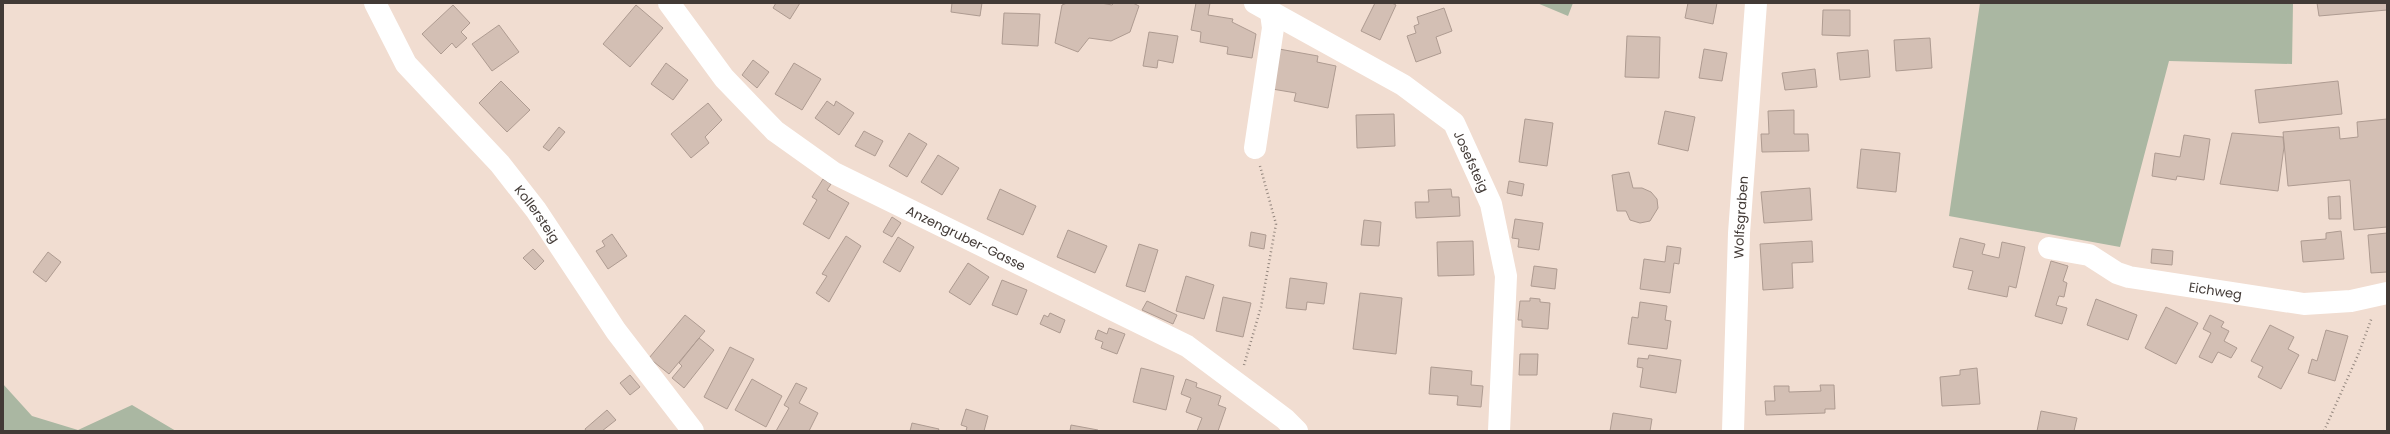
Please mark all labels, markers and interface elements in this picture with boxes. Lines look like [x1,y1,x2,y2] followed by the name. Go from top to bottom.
[1449,128,1493,196] street label: Josefsteig
[1729,175,1753,259] street label: Wolfsgraben
[510,181,564,247] street label: Kollersteig
[903,201,1029,275] street label: Anzengruber-Gasse
[2187,277,2243,304] street label: Eichweg

